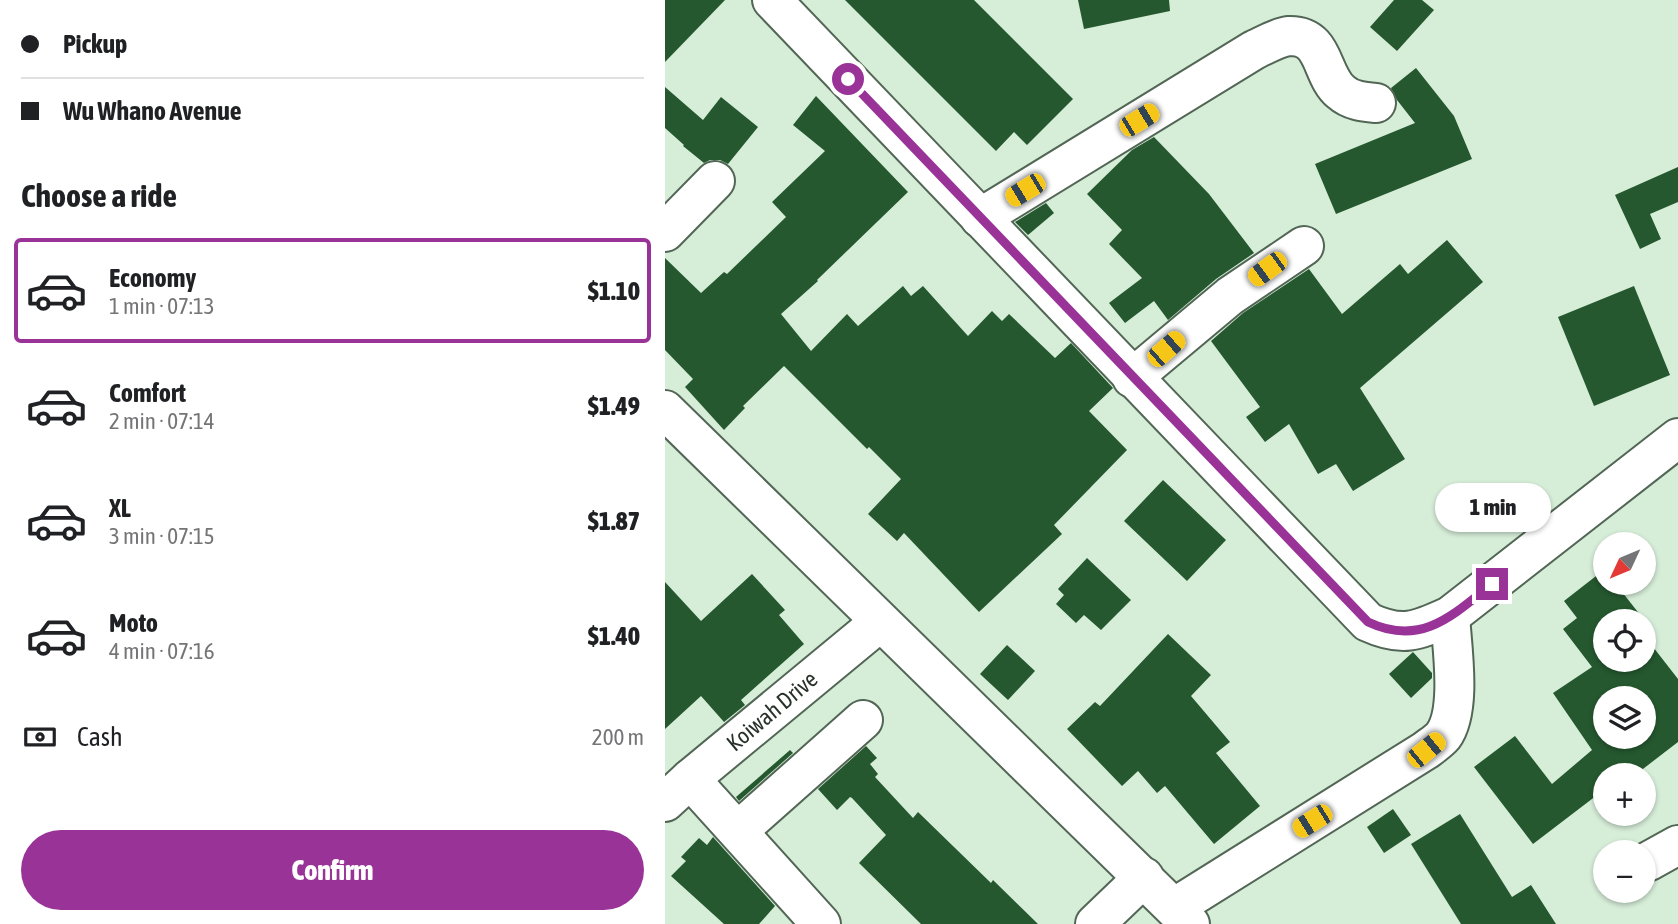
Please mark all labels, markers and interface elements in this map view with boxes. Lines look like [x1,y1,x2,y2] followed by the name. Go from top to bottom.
[63,29,127,59] text: Pickup
[832,63,864,95] route start
[63,96,242,126] text: Wu Whano Avenue
[1116,100,1163,140] car
[1002,170,1049,210] car
[21,177,177,214] text: Choose a ride
[1244,248,1291,290] car
[25,259,88,322] icon: car
[109,263,196,293] text: Economy
[588,276,640,306] text: $1.10
[109,293,215,319] text: 1 min · 07:13
[1144,327,1189,371] car
[25,374,88,437] icon: car
[109,378,186,408] text: Comfort
[588,391,640,421] text: $1.49
[109,408,215,434] text: 2 min · 07:14
[1434,482,1550,532] callout: 1 min
[25,489,88,552] icon: car
[109,493,131,523] text: XL
[1470,494,1516,520] text: 1 min
[588,506,640,536] text: $1.87
[109,523,215,549] text: 3 min · 07:15
[1593,532,1655,595] north arrow
[1593,532,1656,903] map controls
[1476,568,1508,600] route end
[25,604,88,667] icon: car
[109,608,158,638] text: Moto
[1593,609,1656,672] button: locate
[588,621,640,651] text: $1.40
[109,638,215,664] text: 4 min · 07:16
[721,666,823,756] street label: Koiwah Drive
[1593,686,1656,749] button: layers
[21,718,59,756] icon: cash
[77,722,123,752] text: Cash
[592,724,644,750] text: 200 m
[1404,729,1449,771] car
[1593,763,1656,826] button: +
[1289,801,1336,841] car
[21,830,644,910] button: Confirm
[1593,840,1656,903] button: −

